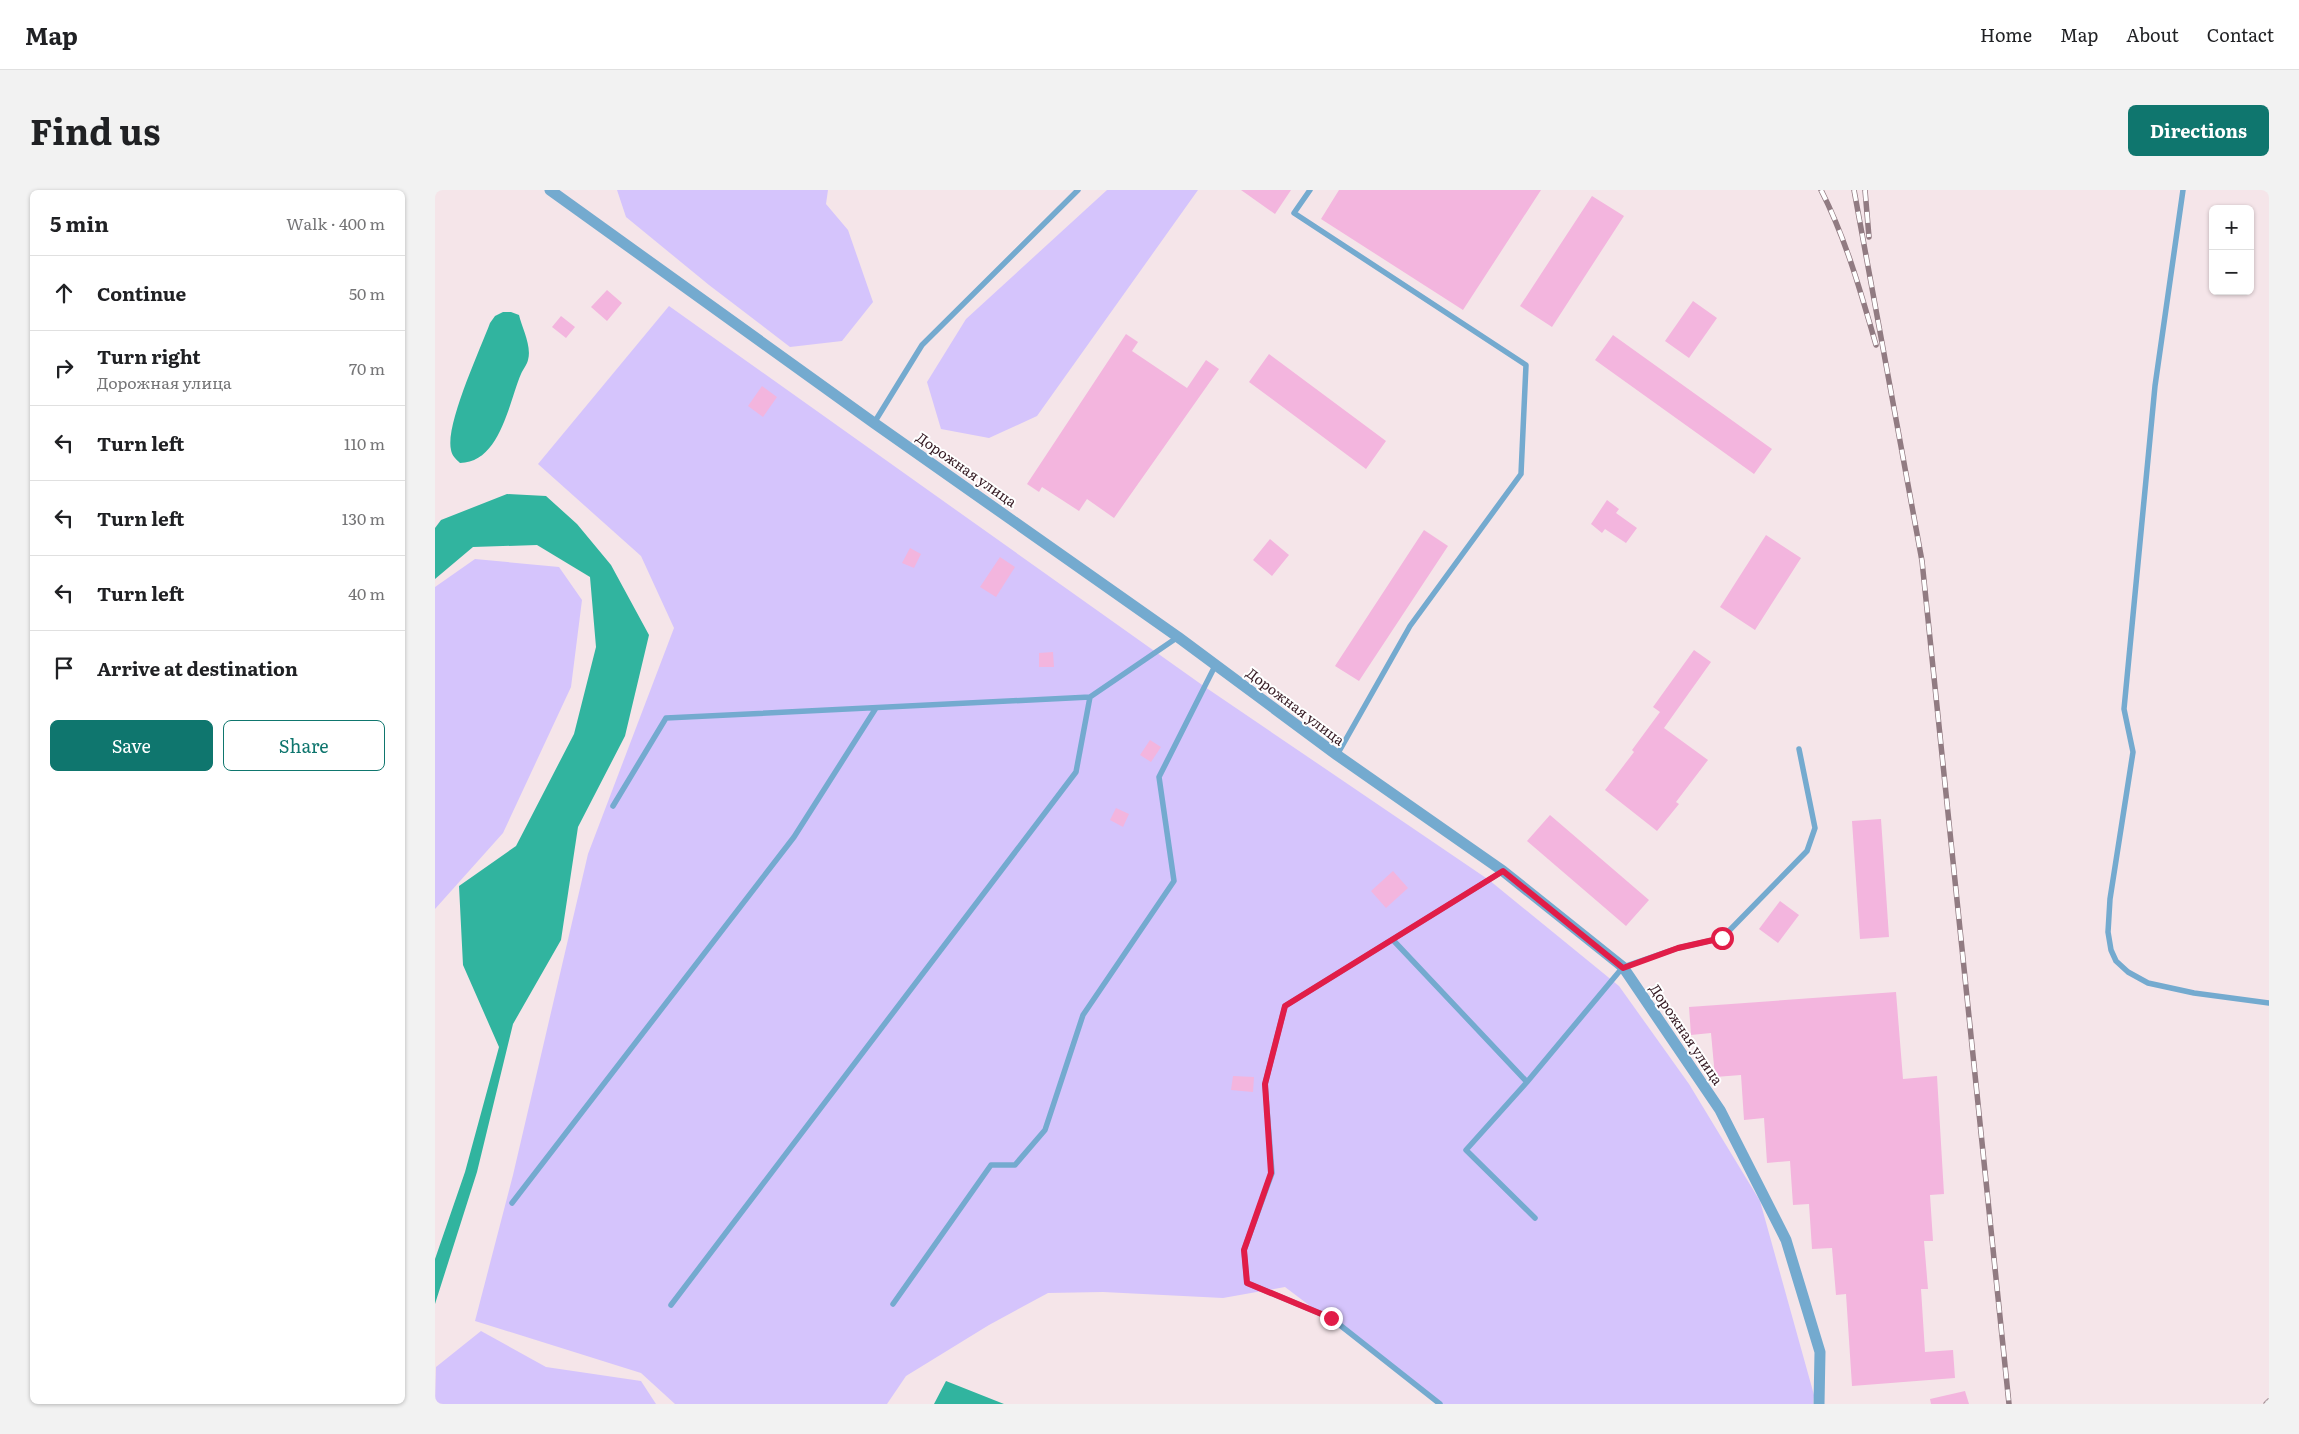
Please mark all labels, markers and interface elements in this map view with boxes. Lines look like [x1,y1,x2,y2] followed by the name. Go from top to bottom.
[25,17,78,52] text: Map
[1980,21,2032,48] text: Home
[2060,21,2098,48] text: Map
[2126,21,2179,48] text: About
[2207,21,2274,48] text: Contact
[30,104,160,156] text: Find us
[2128,105,2269,156] button: Directions
[2209,205,2254,295] map controls
[2209,205,2254,250] button: +
[50,207,109,238] text: 5 min
[286,211,385,235] text: Walk · 400 m
[2209,250,2254,295] button: −
[50,279,78,307] icon: ahead
[97,279,186,307] text: Continue
[349,281,385,305] text: 50 m
[97,342,201,370] text: Turn right
[50,354,78,382] icon: right
[349,356,385,380] text: 70 m
[97,370,232,394] text: Дорожная улица
[913,427,1021,511] street label: Дорожная улица
[50,429,78,457] icon: left
[97,429,184,457] text: Turn left
[344,431,385,455] text: 110 m
[50,504,78,532] icon: left
[97,504,184,532] text: Turn left
[342,506,385,530] text: 130 m
[50,579,78,607] icon: left
[97,579,184,607] text: Turn left
[348,581,385,605] text: 40 m
[50,654,78,682] icon: arrive
[97,654,298,682] text: Arrive at destination
[1243,663,1349,750] street label: Дорожная улица
[50,720,213,771] button: Save
[223,720,385,771] button: Share
[1711,927,1734,950] route start
[1646,980,1728,1089] street label: Дорожная улица
[1320,1307,1343,1330] route end

